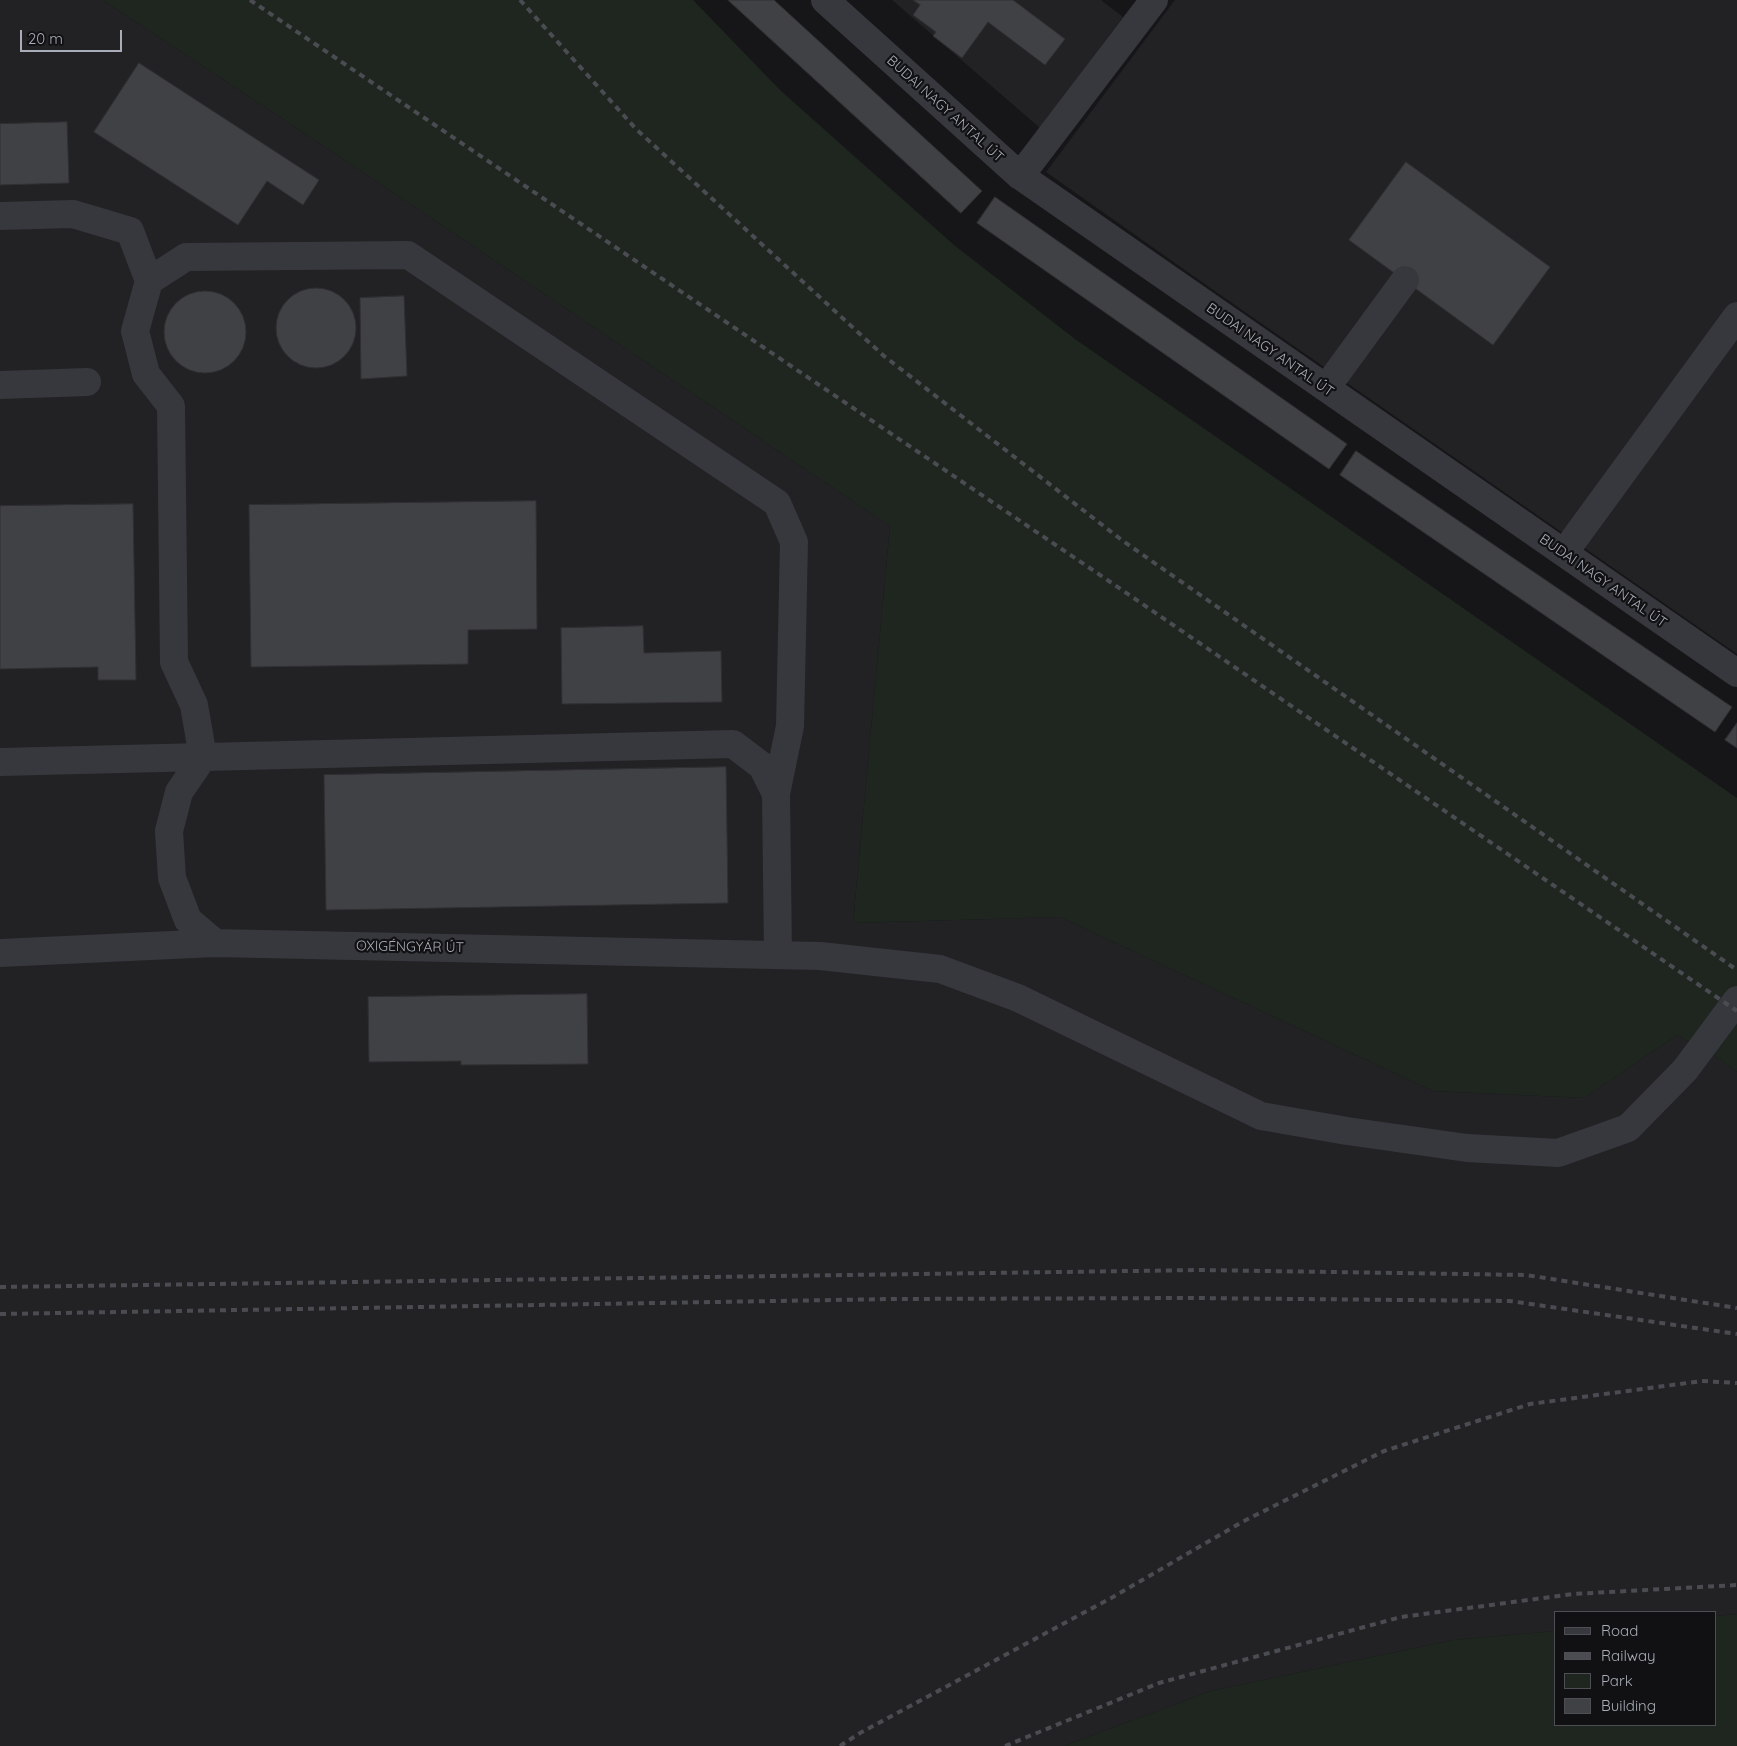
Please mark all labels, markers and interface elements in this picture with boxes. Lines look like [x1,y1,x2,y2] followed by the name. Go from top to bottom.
[22,20,125,52] scale bar
[28,29,63,48] text: 20 m
[883,52,1007,166] street label: BUDAI NAGY ANTAL ÚT
[1203,300,1337,400] street label: BUDAI NAGY ANTAL ÚT
[1536,531,1670,631] street label: BUDAI NAGY ANTAL ÚT
[356,938,464,956] street label: OXIGÉNGYÁR ÚT
[1554,1611,1717,1726] legend
[1601,1621,1638,1640] text: Road
[1601,1646,1656,1665] text: Railway
[1601,1671,1633,1690] text: Park
[1601,1696,1656,1715] text: Building

